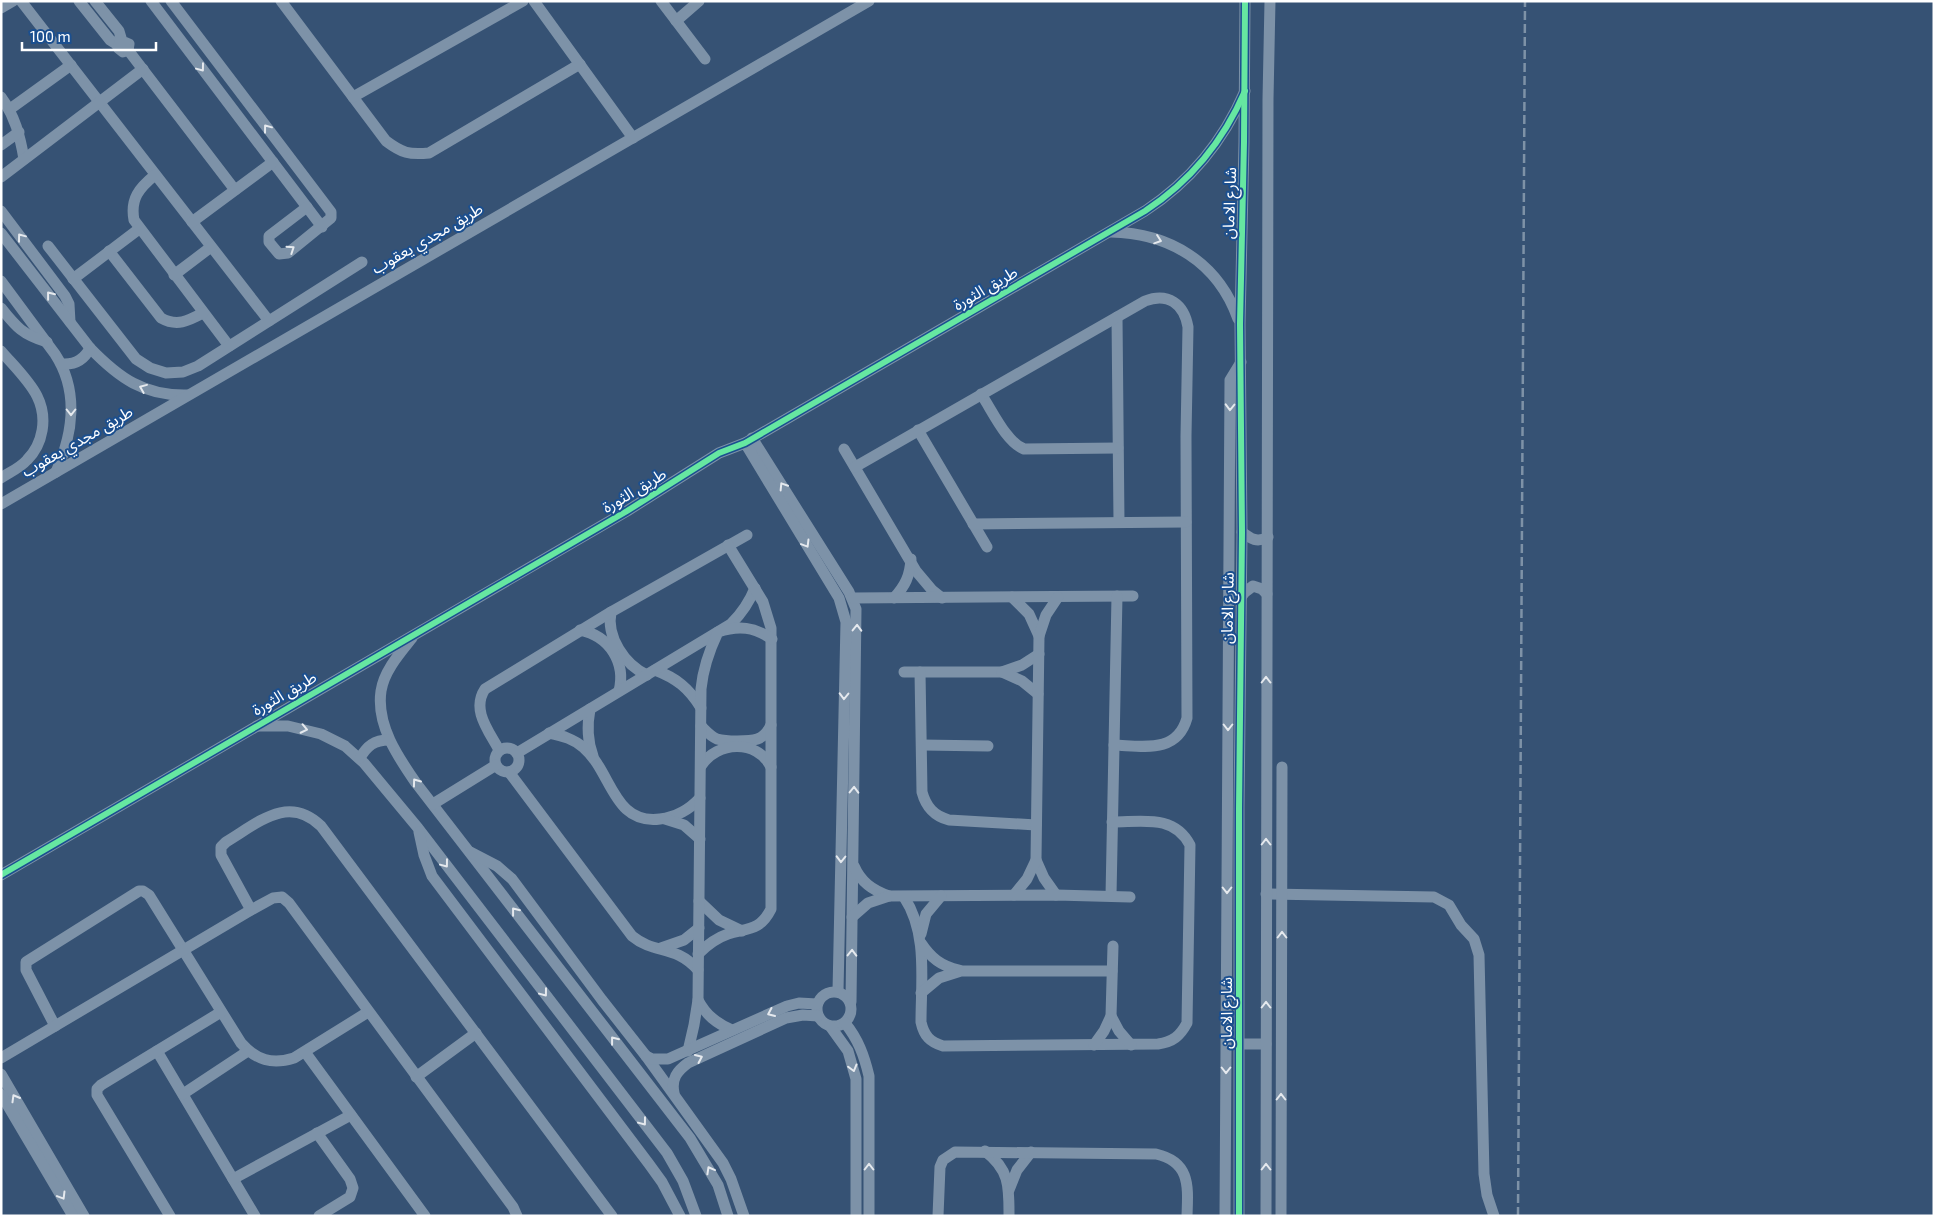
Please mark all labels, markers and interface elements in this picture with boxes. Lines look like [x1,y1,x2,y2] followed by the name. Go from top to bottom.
[22,20,156,52] scale bar
[30,27,71,45] text: 100 m
[196,62,204,71] one-way arrow
[264,124,273,134] one-way arrow
[1218,167,1243,239] street label: شارع الامان
[368,198,488,280] street label: طريق مجدي يعقوب
[18,233,27,243] one-way arrow
[1154,234,1162,244] one-way arrow
[286,246,295,255] one-way arrow
[949,261,1021,315] street label: طريق الثورة
[47,292,55,301] one-way arrow
[139,383,148,394] one-way arrow
[18,401,138,483] street label: طريق مجدي يعقوب
[1225,404,1236,412] one-way arrow
[66,408,76,416] one-way arrow
[598,463,670,518] street label: طريق الثورة
[779,483,789,492] one-way arrow
[800,539,810,548] one-way arrow
[1216,572,1241,644] street label: شارع الامان
[852,624,862,632] one-way arrow
[248,666,320,720] street label: طريق الثورة
[1261,675,1272,683] one-way arrow
[839,693,849,701] one-way arrow
[299,723,308,734] one-way arrow
[1223,724,1233,732] one-way arrow
[413,778,422,788] one-way arrow
[849,786,859,794] one-way arrow
[1261,838,1271,846] one-way arrow
[836,856,846,863] one-way arrow
[440,858,449,867] one-way arrow
[1222,886,1232,894] one-way arrow
[512,907,521,917] one-way arrow
[1277,930,1287,938] one-way arrow
[846,949,857,957] one-way arrow
[1216,977,1239,1049] street label: شارع الامان
[539,987,548,996] one-way arrow
[1261,1000,1271,1008] one-way arrow
[767,1007,775,1017] one-way arrow
[612,1037,620,1046] one-way arrow
[694,1053,703,1064] one-way arrow
[847,1064,858,1073] one-way arrow
[1221,1066,1231,1074] one-way arrow
[1276,1093,1286,1100] one-way arrow
[12,1095,22,1104] one-way arrow
[637,1116,646,1125] one-way arrow
[864,1163,874,1170] one-way arrow
[1261,1163,1271,1170] one-way arrow
[707,1167,717,1176] one-way arrow
[55,1190,65,1199] one-way arrow

